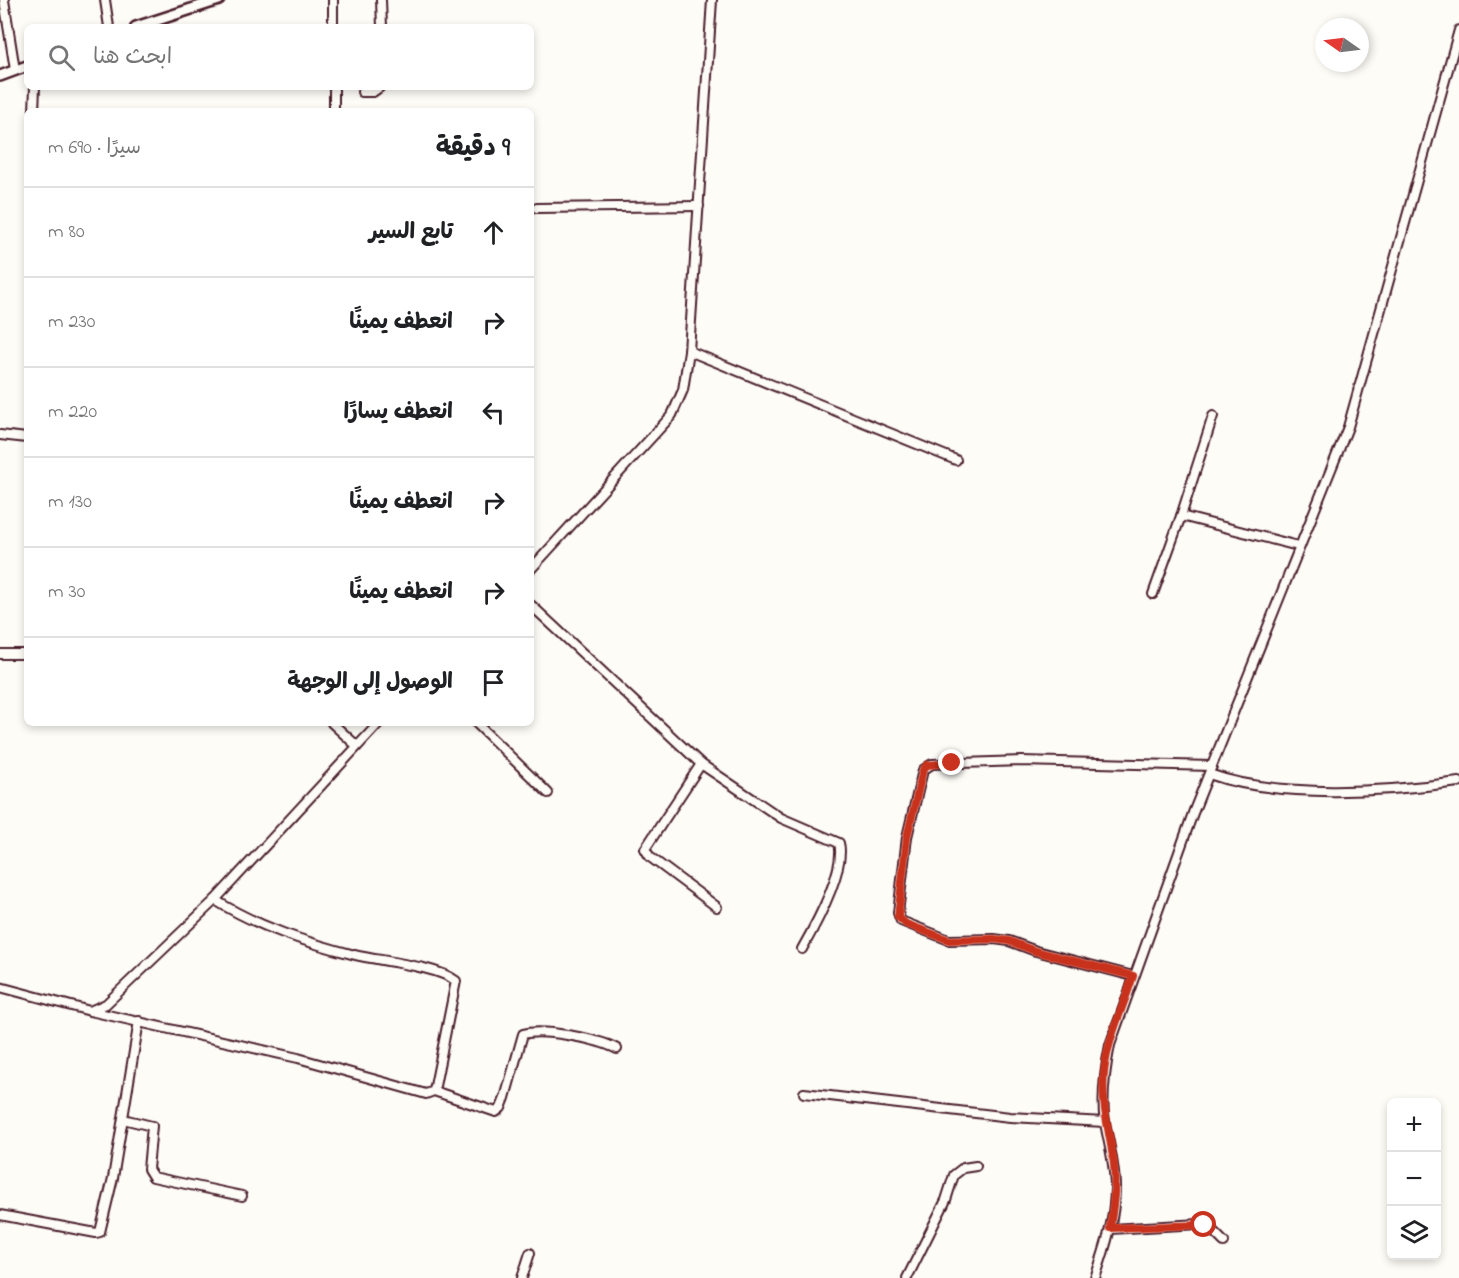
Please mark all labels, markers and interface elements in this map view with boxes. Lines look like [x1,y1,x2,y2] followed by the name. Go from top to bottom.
[1315,18,1369,72] north arrow
[24,24,534,90] search box
[45,41,78,74] icon: search
[93,42,172,74] text: ابحث هنا
[436,130,510,168] text: 9 دقيقة
[48,134,141,163] text: سيرًا · 690 m
[477,216,510,249] icon: ahead
[369,217,453,249] text: تابع السير
[48,218,85,247] text: 80 m
[477,306,510,339] icon: right
[349,307,453,339] text: انعطف يمينًا
[48,308,95,337] text: 230 m
[477,396,510,429] icon: left
[344,397,453,429] text: انعطف يسارًا
[48,398,97,427] text: 220 m
[477,486,510,519] icon: right
[349,487,453,519] text: انعطف يمينًا
[48,488,92,517] text: 130 m
[477,576,510,609] icon: right
[349,577,453,609] text: انعطف يمينًا
[48,578,85,607] text: 30 m
[477,666,510,699] icon: arrive
[287,667,453,699] text: الوصول إلى الوجهة
[938,749,964,775] route end
[1387,1098,1441,1260] map controls
[1387,1098,1441,1152] button: +
[1387,1152,1441,1206] button: −
[1387,1206,1441,1260] button: layers
[1190,1211,1216,1237] route start

